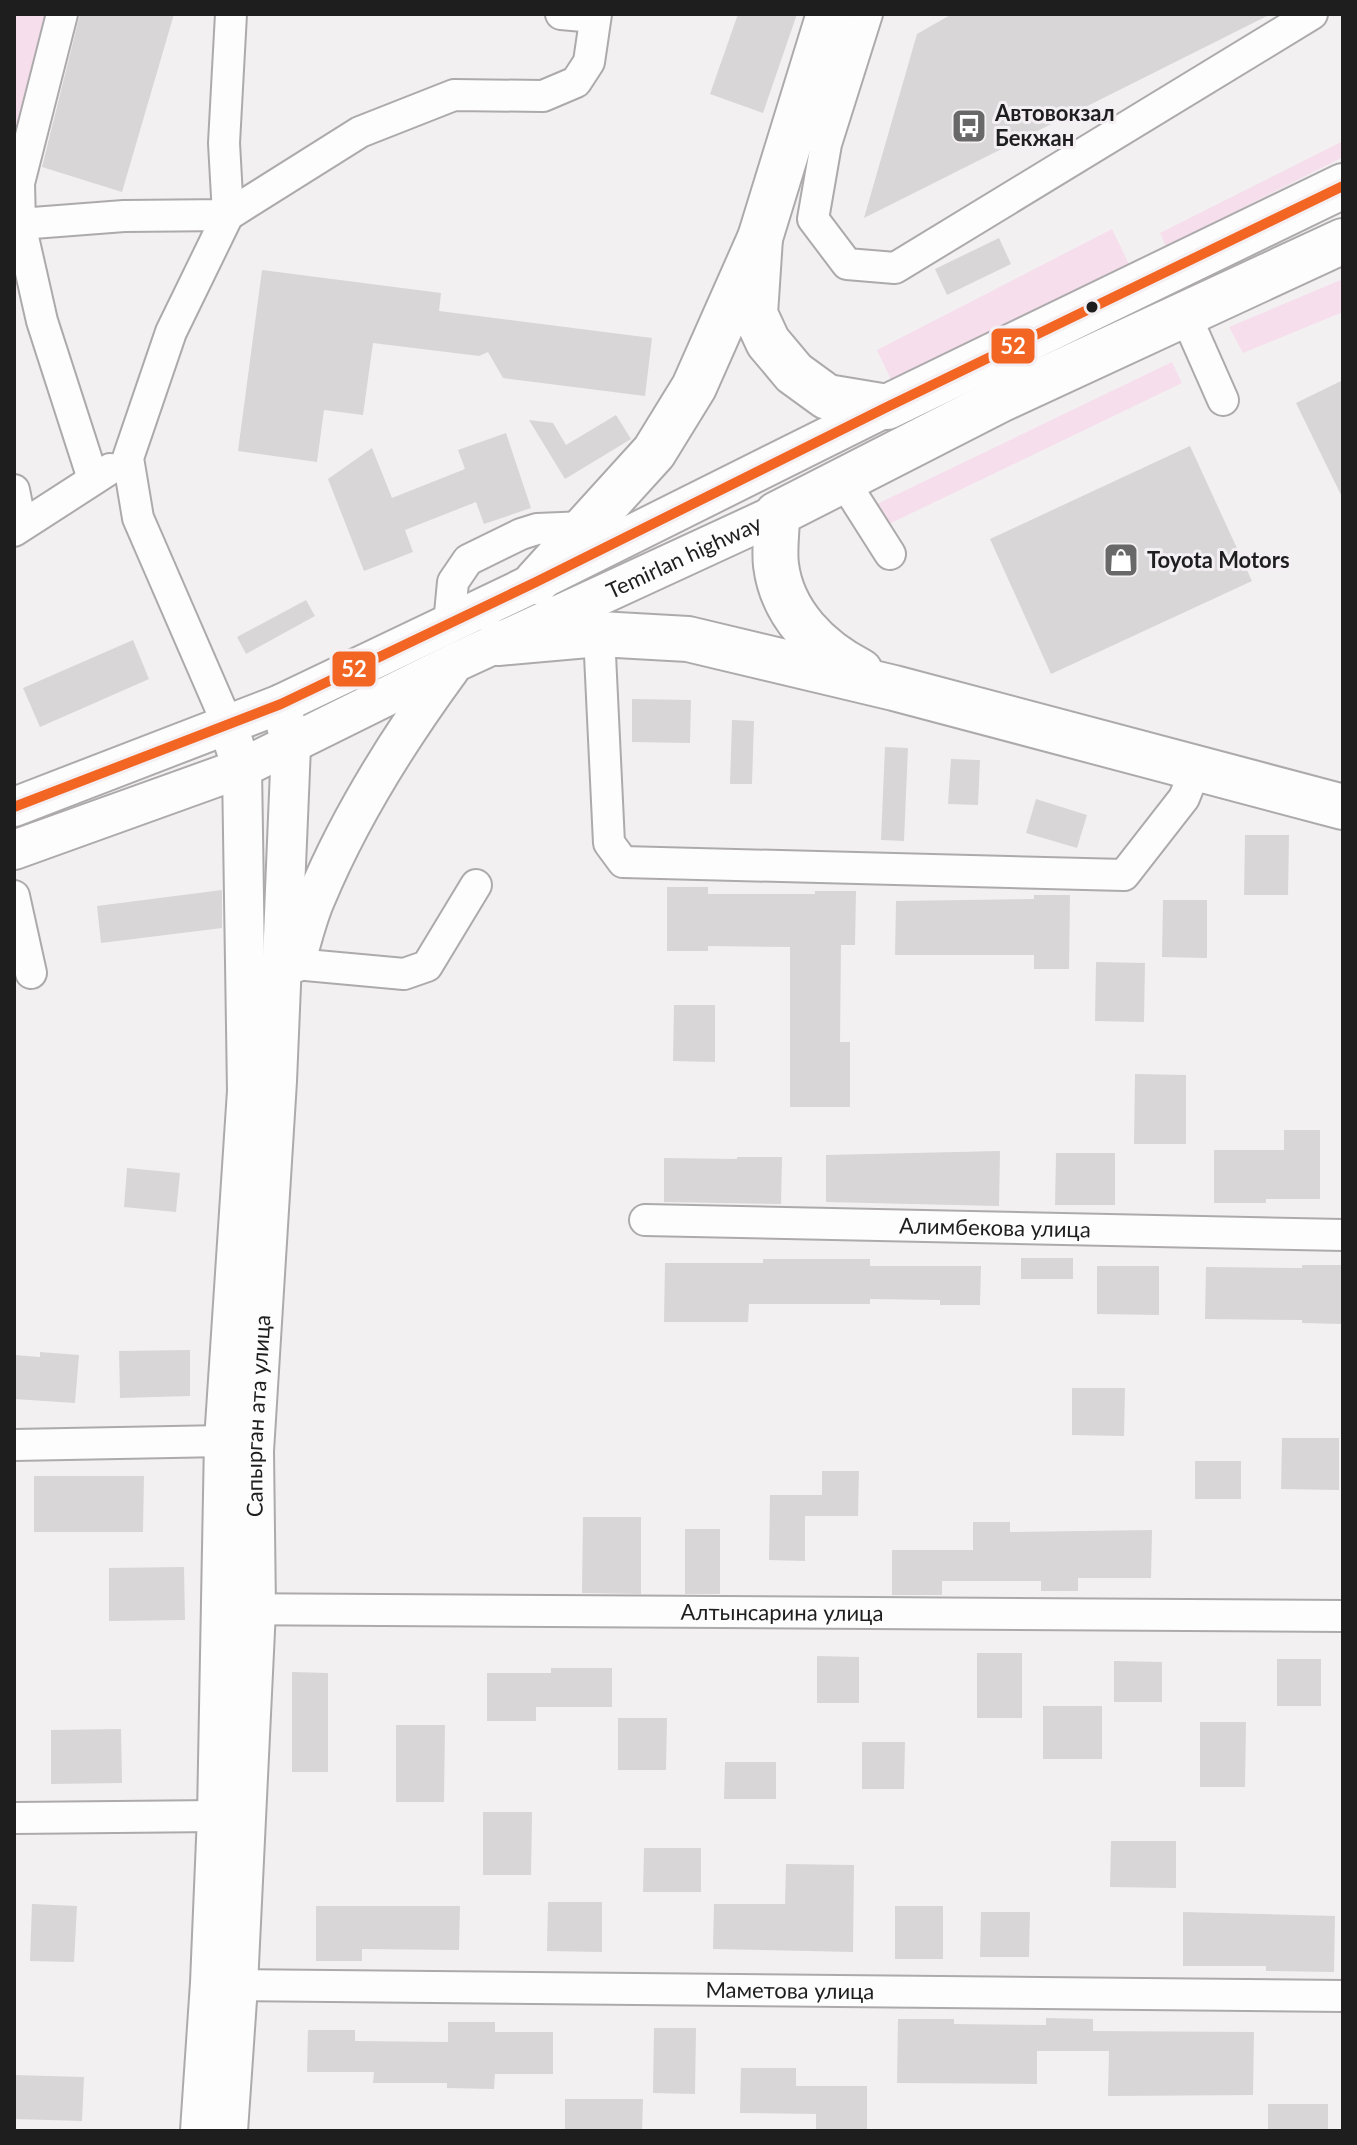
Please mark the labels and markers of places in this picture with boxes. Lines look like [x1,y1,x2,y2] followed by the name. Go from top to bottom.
[994,99,1115,151] place label: Автовокзал Бекжан
[950,107,988,145] bus stop icon: Автовокзал Бекжан
[1084,299,1100,315] unlabelled marker
[1102,541,1140,579] shop icon: Toyota Motors
[1147,546,1290,573] place label: Toyota Motors

